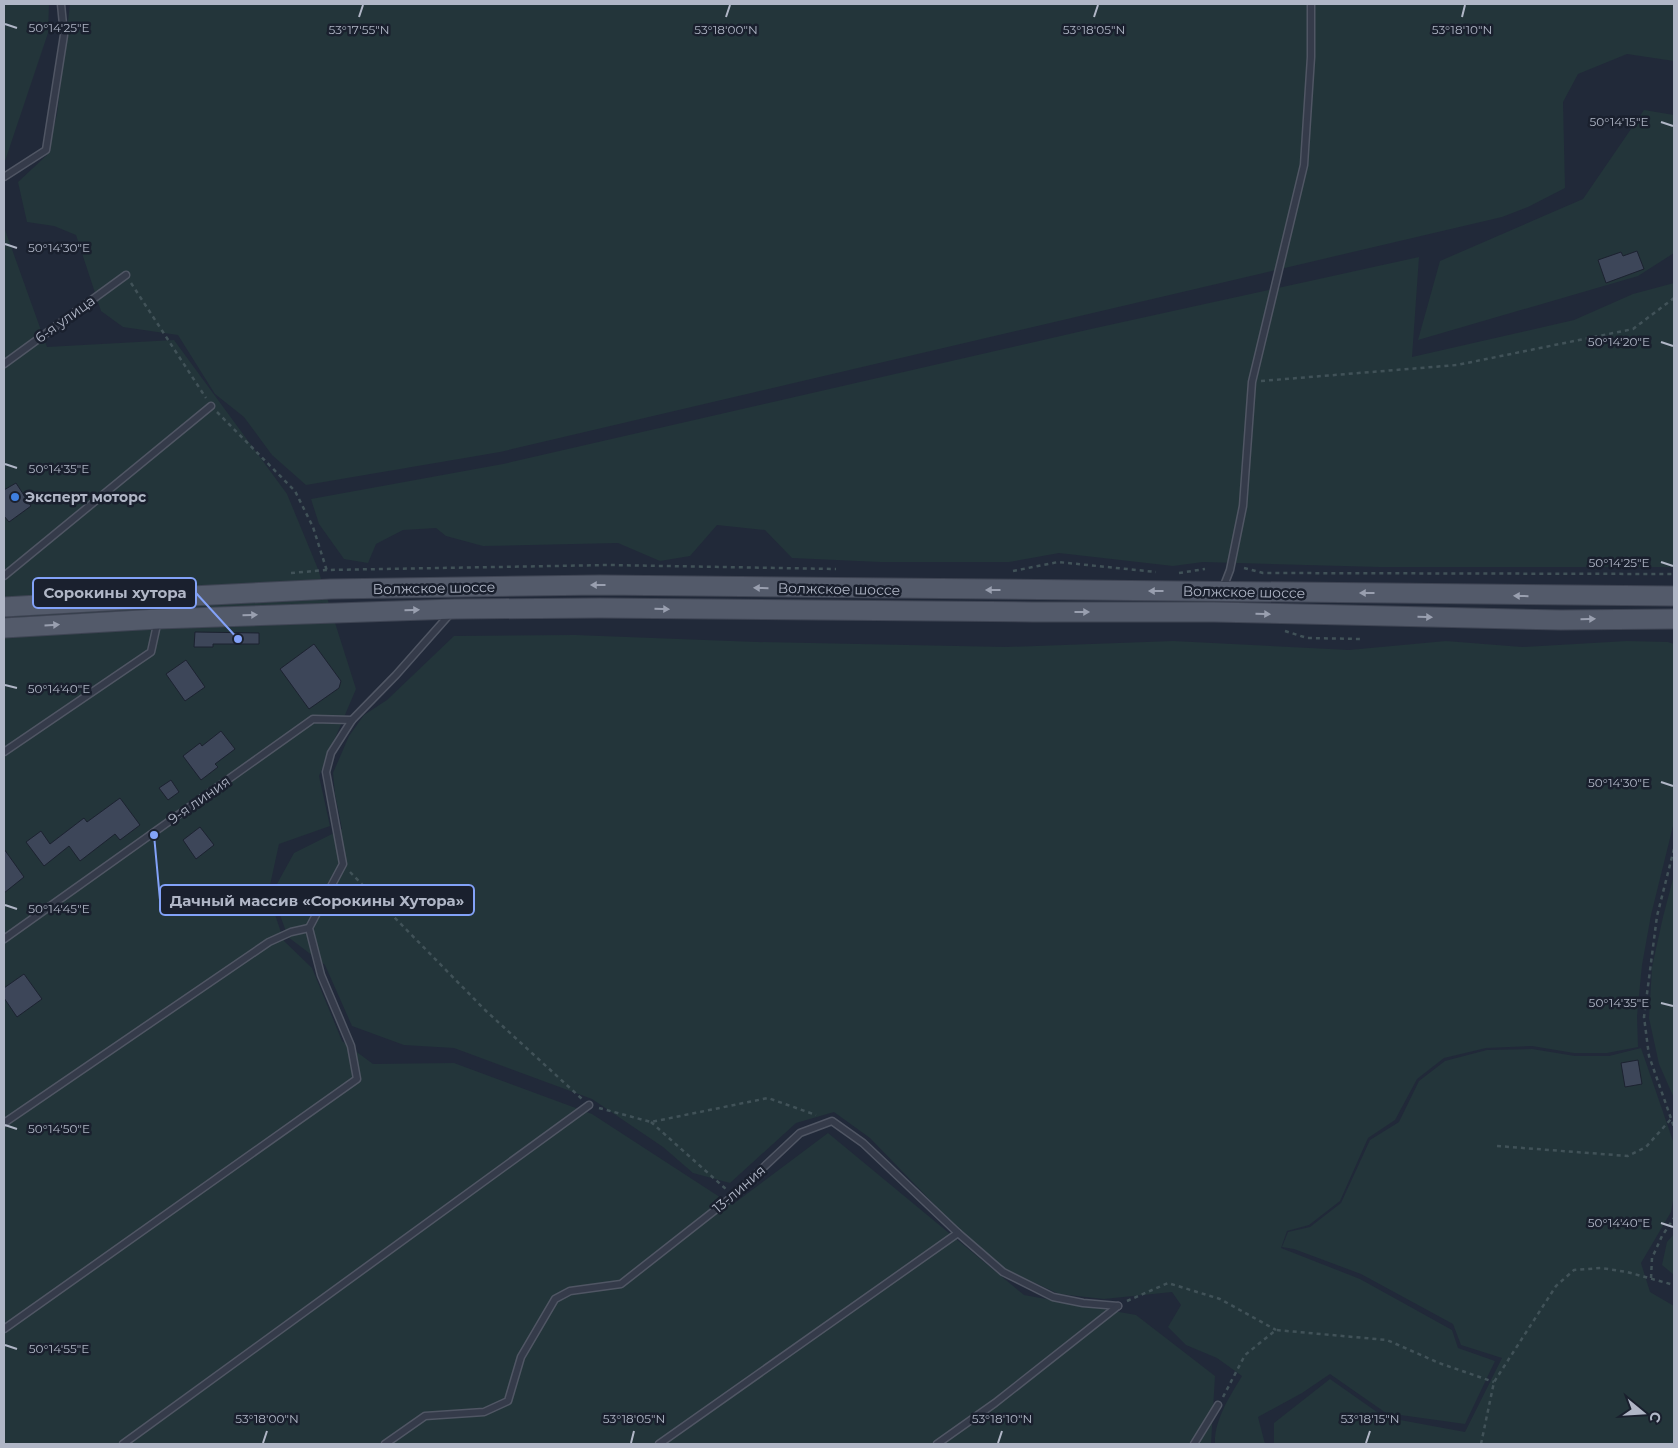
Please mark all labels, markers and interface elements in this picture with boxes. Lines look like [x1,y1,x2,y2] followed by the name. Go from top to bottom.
[28,20,90,35] text: 50°14'25"E
[329,22,389,37] text: 53°17'55"N
[694,22,758,37] text: 53°18'00"N
[1063,22,1125,37] text: 53°18'05"N
[1432,22,1492,37] text: 53°18'10"N
[1590,114,1648,129] text: 50°14'15"E
[28,240,90,255] text: 50°14'30"E
[32,291,98,347] street label: 6-я улица
[1588,334,1650,349] text: 50°14'20"E
[29,461,89,476] text: 50°14'35"E
[25,488,147,506] place label: Эксперт моторс
[9,491,21,503] marker: Эксперт моторс
[1588,555,1650,570] text: 50°14'25"E
[33,578,196,608] callout: Сорокины хутора
[373,578,495,598] street label: Волжское шоссе
[778,579,900,599] street label: Волжское шоссе
[590,581,606,589] one-way arrow
[1183,582,1305,602] street label: Волжское шоссе
[43,583,187,602] text: Сорокины хутора
[752,583,768,591] one-way arrow
[985,586,1001,594] one-way arrow
[1147,587,1163,595] one-way arrow
[1359,589,1375,597] one-way arrow
[1512,591,1528,599] one-way arrow
[404,605,420,613] one-way arrow
[654,605,670,613] one-way arrow
[1074,608,1090,616] one-way arrow
[1255,610,1271,618] one-way arrow
[242,611,258,619] one-way arrow
[1418,614,1434,622] one-way arrow
[1580,615,1596,623] one-way arrow
[45,620,61,628] one-way arrow
[28,681,90,696] text: 50°14'40"E
[164,772,234,828] street label: 9-я линия
[1588,775,1650,790] text: 50°14'30"E
[160,885,474,915] callout: Дачный массив «Сорокины Хутора»
[170,891,464,910] text: Дачный массив «Сорокины Хутора»
[28,901,90,916] text: 50°14'45"E
[1589,995,1649,1010] text: 50°14'35"E
[28,1121,90,1136] text: 50°14'50"E
[709,1161,769,1217] street label: 13-линия
[1588,1215,1650,1230] text: 50°14'40"E
[29,1341,89,1356] text: 50°14'55"E
[1618,1388,1668,1438] north arrow
[1645,1409,1665,1425] text: С
[235,1411,299,1426] text: 53°18'00"N
[603,1411,665,1426] text: 53°18'05"N
[972,1411,1032,1426] text: 53°18'10"N
[1340,1411,1400,1426] text: 53°18'15"N

